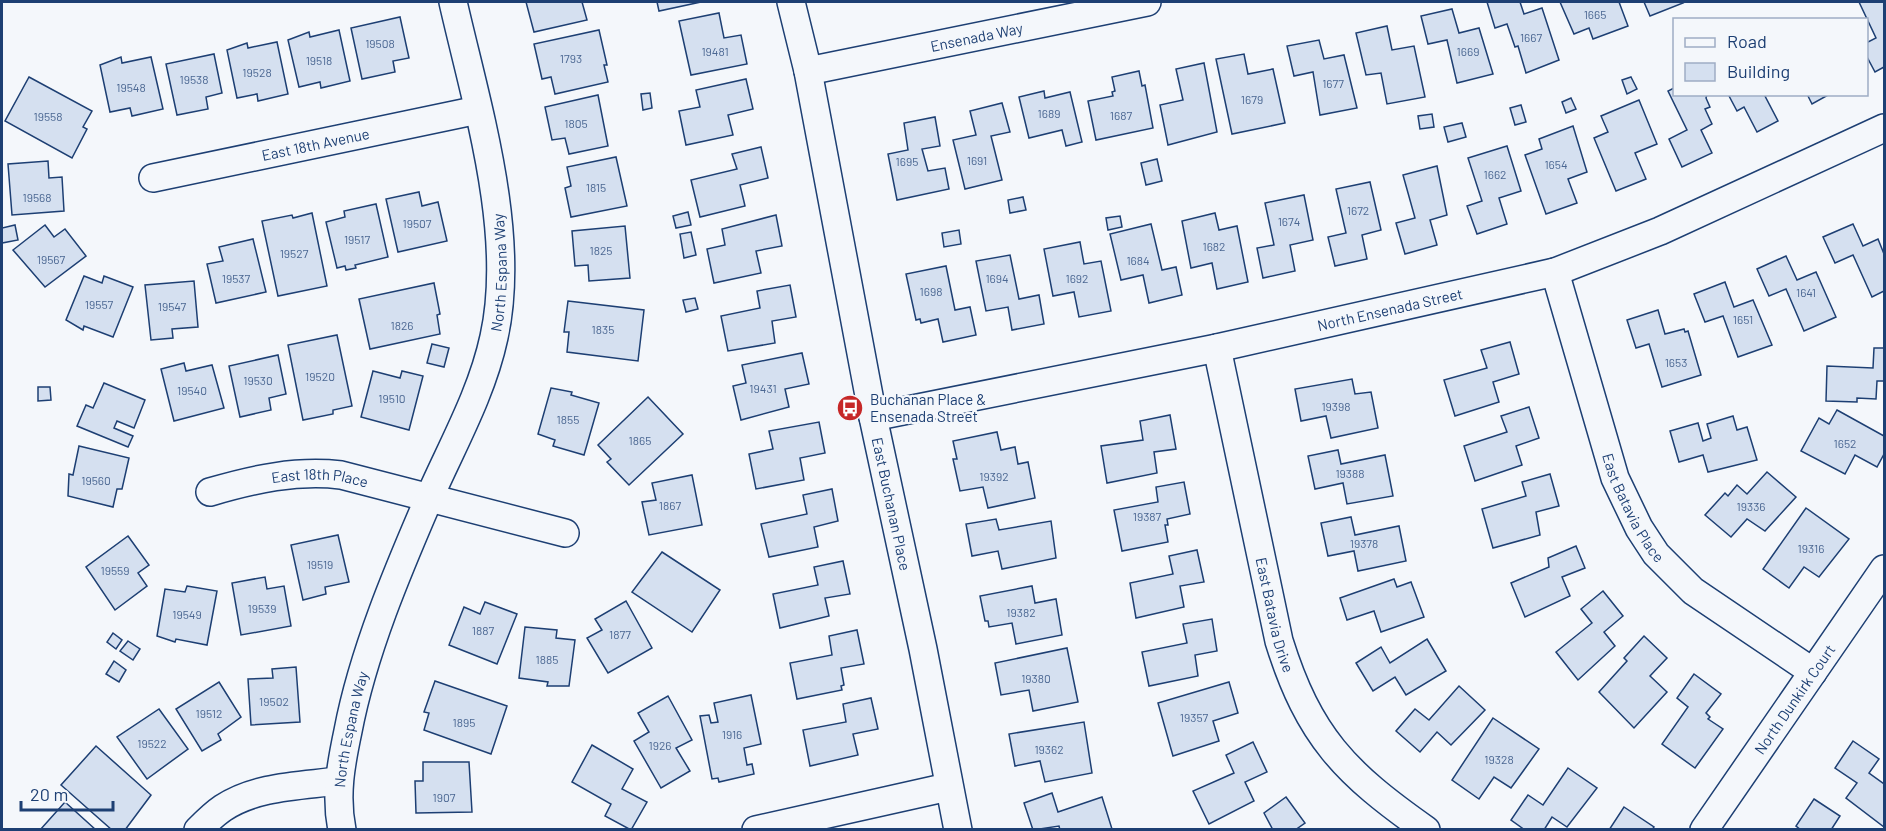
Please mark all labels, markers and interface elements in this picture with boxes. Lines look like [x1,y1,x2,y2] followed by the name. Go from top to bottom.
[1584,7,1606,21] house number: 1665
[929,18,1024,55] street label: Ensenada Way
[1673,18,1868,96] legend
[1520,30,1542,44] house number: 1667
[1727,30,1767,52] text: Road
[365,36,395,50] house number: 19508
[701,44,729,58] house number: 19481
[1457,44,1479,58] house number: 1669
[560,51,582,65] house number: 1793
[306,53,332,67] house number: 19518
[1727,60,1790,82] text: Building
[242,65,272,79] house number: 19528
[179,72,209,86] house number: 19538
[1322,76,1344,90] house number: 1677
[116,80,146,94] house number: 19548
[1241,92,1263,106] house number: 1679
[1038,106,1060,120] house number: 1689
[1110,108,1132,122] house number: 1687
[33,109,63,123] house number: 19558
[564,116,588,130] house number: 1805
[260,124,371,164] street label: East 18th Avenue
[967,153,987,167] house number: 1691
[896,154,918,168] house number: 1695
[1544,157,1568,171] house number: 1654
[1484,167,1507,181] house number: 1662
[586,180,606,194] house number: 1815
[22,190,52,204] house number: 19568
[1347,203,1369,217] house number: 1672
[486,212,510,333] street label: North Espana Way
[1278,214,1300,228] house number: 1674
[402,216,432,230] house number: 19507
[344,232,370,246] house number: 19517
[1202,239,1226,253] house number: 1682
[589,243,613,257] house number: 1825
[280,246,309,260] house number: 19527
[37,252,66,266] house number: 19567
[1126,253,1150,267] house number: 1684
[222,271,251,285] house number: 19537
[985,271,1009,285] house number: 1694
[1065,271,1089,285] house number: 1692
[920,284,942,298] house number: 1698
[1315,284,1464,334] street label: North Ensenada Street
[1796,285,1816,299] house number: 1641
[85,297,114,311] house number: 19557
[158,299,187,313] house number: 19547
[1733,312,1753,326] house number: 1651
[390,318,414,332] house number: 1826
[592,322,614,336] house number: 1835
[1665,355,1687,369] house number: 1653
[305,369,335,383] house number: 19520
[243,373,273,387] house number: 19530
[749,381,777,395] house number: 19431
[177,383,207,397] house number: 19540
[870,390,986,425] place label: Buchanan Place & Ensenada Street
[378,391,406,405] house number: 19510
[835,393,865,423] bus stop icon: Buchanan Place & Ensenada Street
[1321,399,1351,413] house number: 19398
[557,412,579,426] house number: 1855
[629,433,651,447] house number: 1865
[869,436,915,572] street label: East Buchanan Place
[1834,436,1856,450] house number: 1652
[1599,451,1668,566] street label: East Batavia Place
[270,465,370,491] street label: East 18th Place
[1335,466,1365,480] house number: 19388
[979,469,1009,483] house number: 19392
[81,473,111,487] house number: 19560
[659,498,681,512] house number: 1867
[1737,499,1766,513] house number: 19336
[1133,509,1162,523] house number: 19387
[1350,536,1378,550] house number: 19378
[1798,541,1824,555] house number: 19316
[1253,556,1298,675] street label: East Batavia Drive
[307,557,333,571] house number: 19519
[100,563,130,577] house number: 19559
[247,601,277,615] house number: 19539
[1006,605,1036,619] house number: 19382
[172,607,202,621] house number: 19549
[472,623,495,637] house number: 1887
[609,627,631,641] house number: 1877
[1750,641,1838,758] street label: North Dunkirk Court
[536,652,558,666] house number: 1885
[330,669,371,788] street label: North Espana Way
[1021,671,1051,685] house number: 19380
[259,694,289,708] house number: 19502
[196,706,222,720] house number: 19512
[1180,710,1209,724] house number: 19357
[453,715,475,729] house number: 1895
[722,727,742,741] house number: 1916
[137,736,167,750] house number: 19522
[648,738,672,752] house number: 1926
[1034,742,1064,756] house number: 19362
[1484,752,1514,766] house number: 19328
[21,774,112,812] scale bar
[30,783,68,805] text: 20 m
[433,790,456,804] house number: 1907

